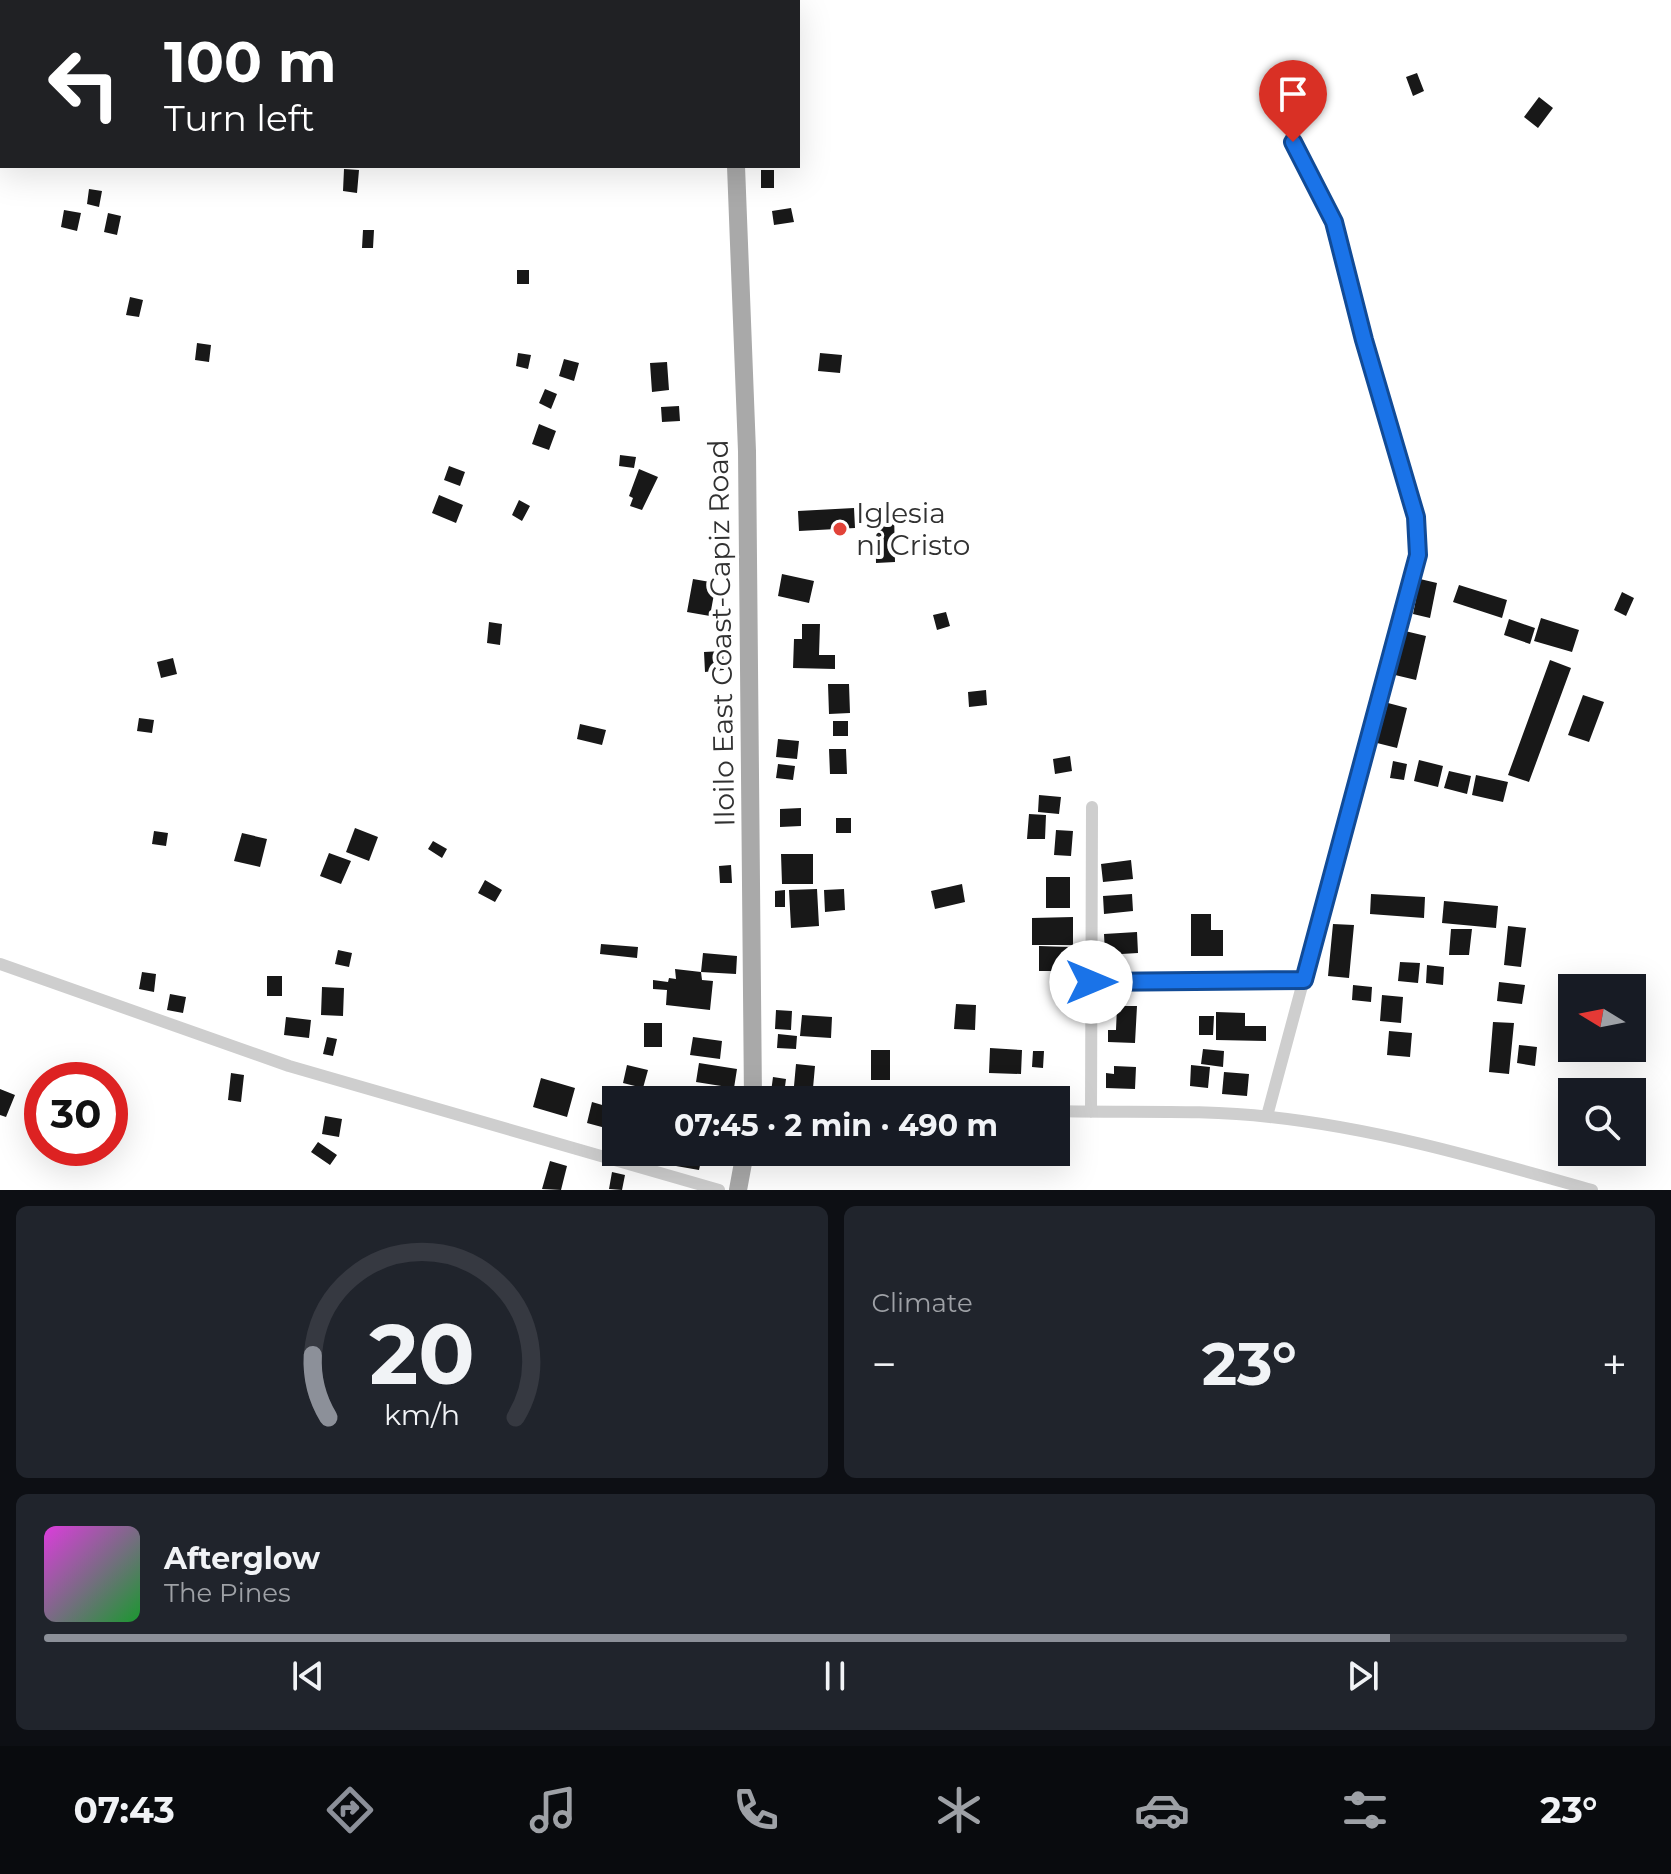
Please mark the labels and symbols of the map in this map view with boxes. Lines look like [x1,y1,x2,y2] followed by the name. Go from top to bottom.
[1259,60,1327,142] pin
[701,439,741,827] street label: Iloilo East Coast-Capiz Road
[856,496,970,562] place label: Iglesia ni Cristo
[831,520,849,538] marker: Iglesia ni Cristo
[1049,940,1133,1024] position arrow
[1558,974,1646,1062] north arrow
[24,1062,128,1166] speed limit sign: 30

